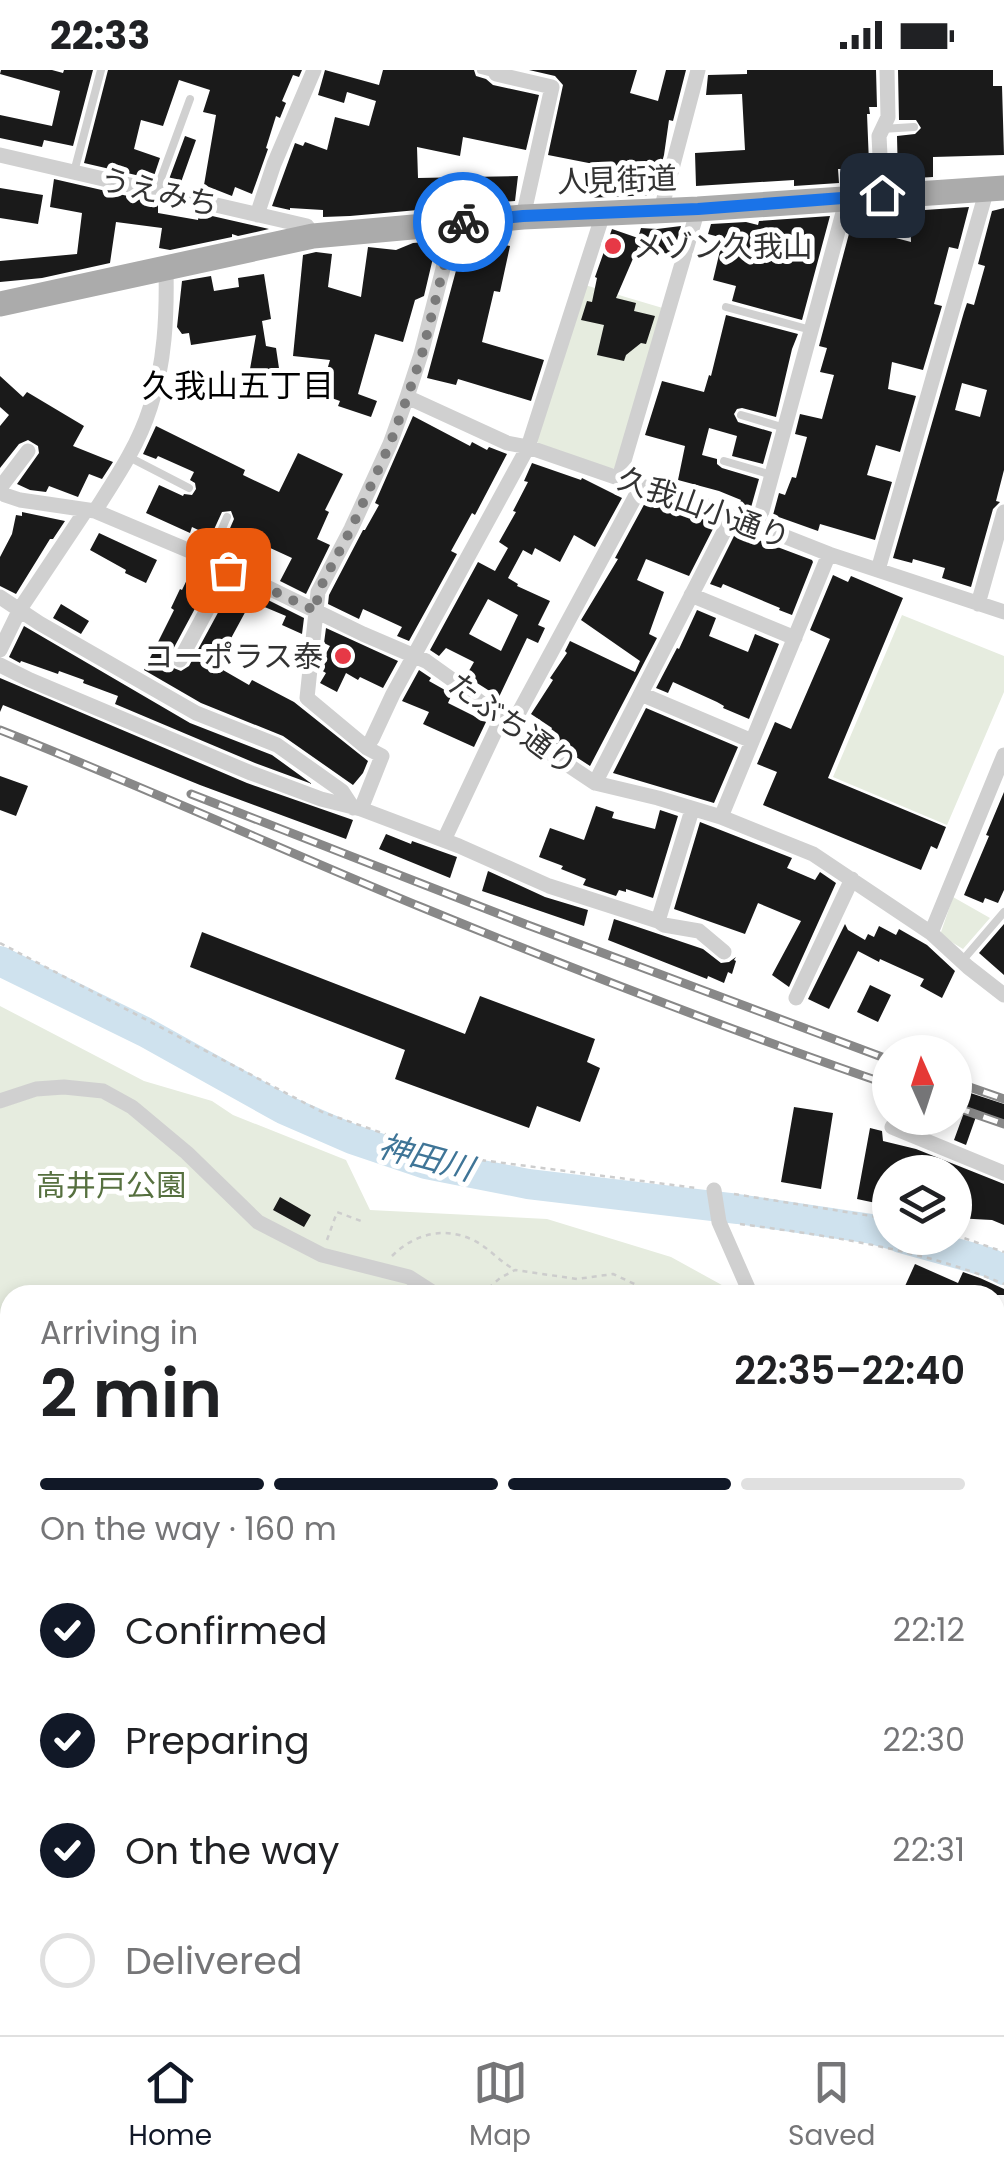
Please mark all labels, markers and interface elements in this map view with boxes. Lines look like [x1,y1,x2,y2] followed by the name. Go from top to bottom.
[50,9,150,62] text: 22:33
[840,153,925,238] pin
[556,156,678,204] street label: 人見街道
[96,158,222,226] street label: うえみち
[855,168,910,223] icon: home
[413,172,513,272] courier
[436,195,491,250] icon: bike
[633,225,813,268] place label: メゾン久我山
[602,235,624,257] marker: メゾン久我山
[142,363,334,408] district label: 久我山五丁目
[612,457,796,559] street label: 久我山小通り
[186,528,271,613] pin
[201,543,256,598] icon: bag
[144,635,323,678] place label: コーポラス泰
[332,645,354,667] marker: コーポラス泰
[440,662,586,786] street label: たぶち通り
[872,1035,972,1135] north arrow
[872,1035,972,1255] map controls
[374,1123,481,1192] water label: 神田川
[872,1155,972,1255] button: layers
[36,1164,186,1207] park label: 高井戸公園
[40,1310,198,1355] text: Arriving in
[734,1344,965,1397] text: 22:35–22:40
[40,1349,222,1440] text: 2 min
[40,1506,337,1551] text: On the way · 160 m
[40,1603,95,1658] icon: check
[125,1604,327,1657] text: Confirmed
[893,1607,965,1652] text: 22:12
[40,1713,95,1768] icon: check
[125,1714,310,1767] text: Preparing
[882,1717,965,1762] text: 22:30
[40,1823,95,1878] icon: check
[125,1824,339,1877] text: On the way
[892,1827,965,1872] text: 22:31
[125,1934,302,1987] text: Delivered
[129,2055,212,2157] tab: Home
[469,2055,531,2157] tab: Map
[788,2055,875,2157] tab: Saved

